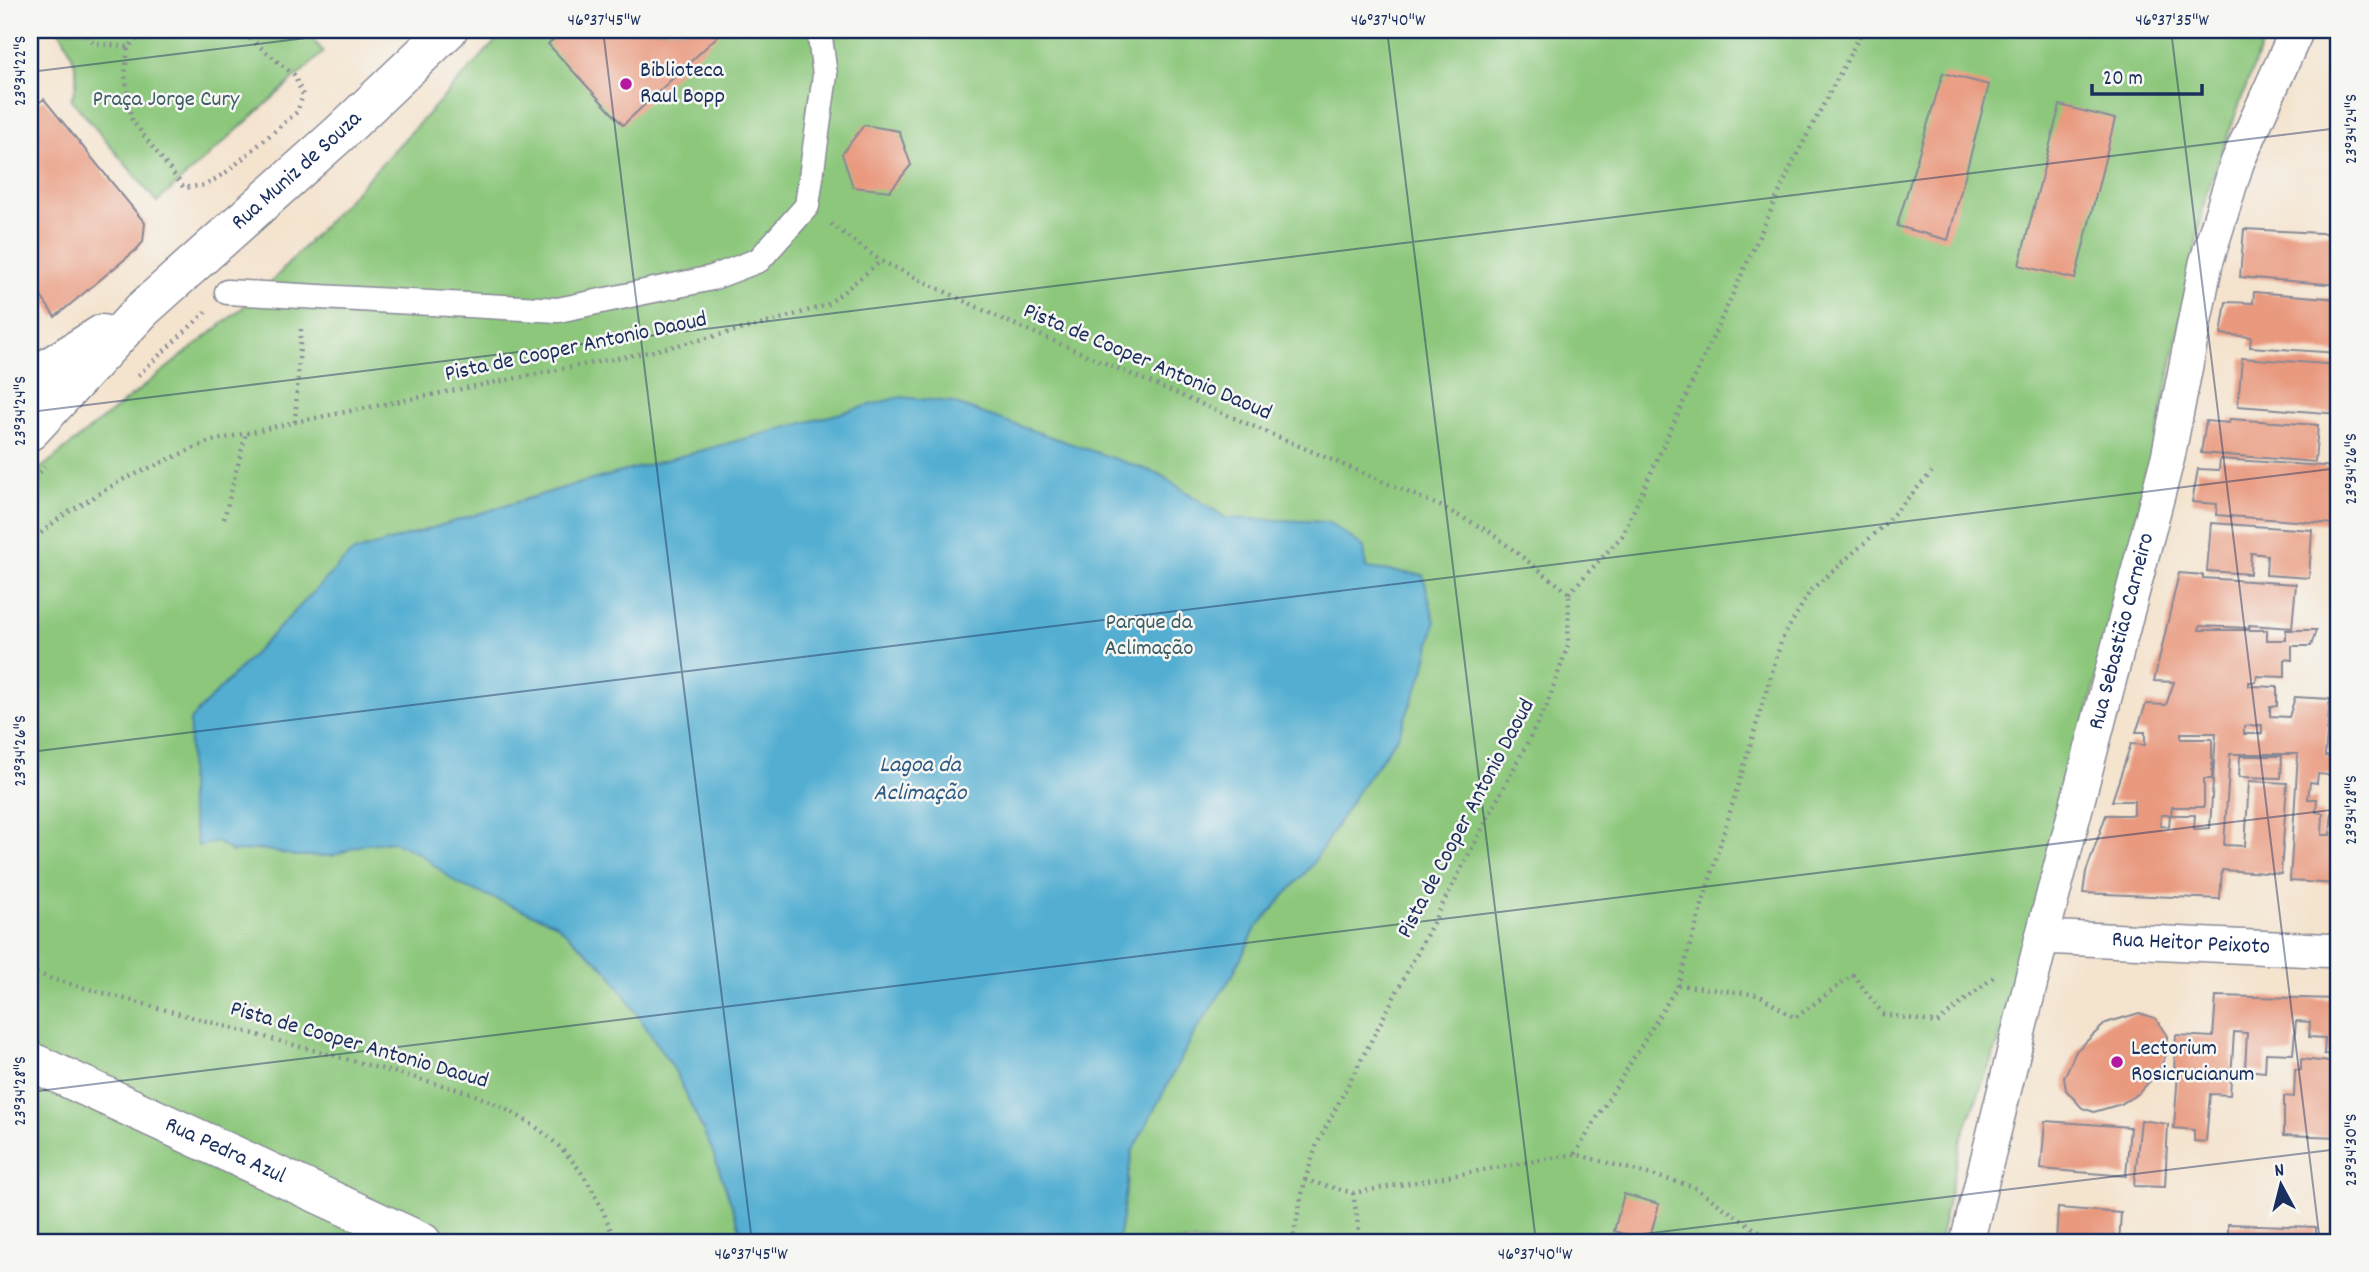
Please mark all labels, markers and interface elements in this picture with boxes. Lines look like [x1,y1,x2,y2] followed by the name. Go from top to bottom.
[567,9,641,34] text: 46°37'45"W
[1351,9,1426,34] text: 46°37'40"W
[2135,9,2209,34] text: 46°37'35"W
[9,36,34,106] text: 23°34'22"S
[2092,52,2203,96] scale bar
[640,55,725,114] place label: Biblioteca Raul Bopp
[2103,65,2143,95] text: 20 m
[618,76,634,92] marker: Biblioteca Raul Bopp
[93,84,240,117] park label: Praça Jorge Cury
[2340,94,2365,164] text: 23°34'24"S
[225,103,371,239] street label: Rua Muniz de Souza
[1018,296,1276,430] street label: Pista de Cooper Antonio Daoud
[442,304,710,392] street label: Pista de Cooper Antonio Daoud
[9,376,34,446] text: 23°34'24"S
[2340,433,2365,505] text: 23°34'26"S
[2081,529,2164,733] street label: Rua Sebastião Carneiro
[1104,607,1194,666] park label: Parque da Aclimação
[1390,693,1544,945] street label: Pista de Cooper Antonio Daoud
[9,715,34,787] text: 23°34'26"S
[874,749,968,811] water label: Lagoa da Aclimação
[2340,775,2365,845] text: 23°34'28"S
[2111,924,2271,964] street label: Rua Heitor Peixoto
[226,993,492,1099] street label: Pista de Cooper Antonio Daoud
[2131,1033,2255,1092] place label: Lectorium Rosicrucianum
[2109,1054,2125,1070] marker: Lectorium Rosicrucianum
[9,1056,34,1126] text: 23°34'28"S
[159,1109,292,1194] street label: Rua Pedra Azul
[2340,1114,2365,1186] text: 23°34'30"S
[2246,1150,2316,1220] north arrow
[2273,1158,2286,1186] text: N
[714,1243,788,1268] text: 46°37'45"W
[1498,1243,1573,1268] text: 46°37'40"W

